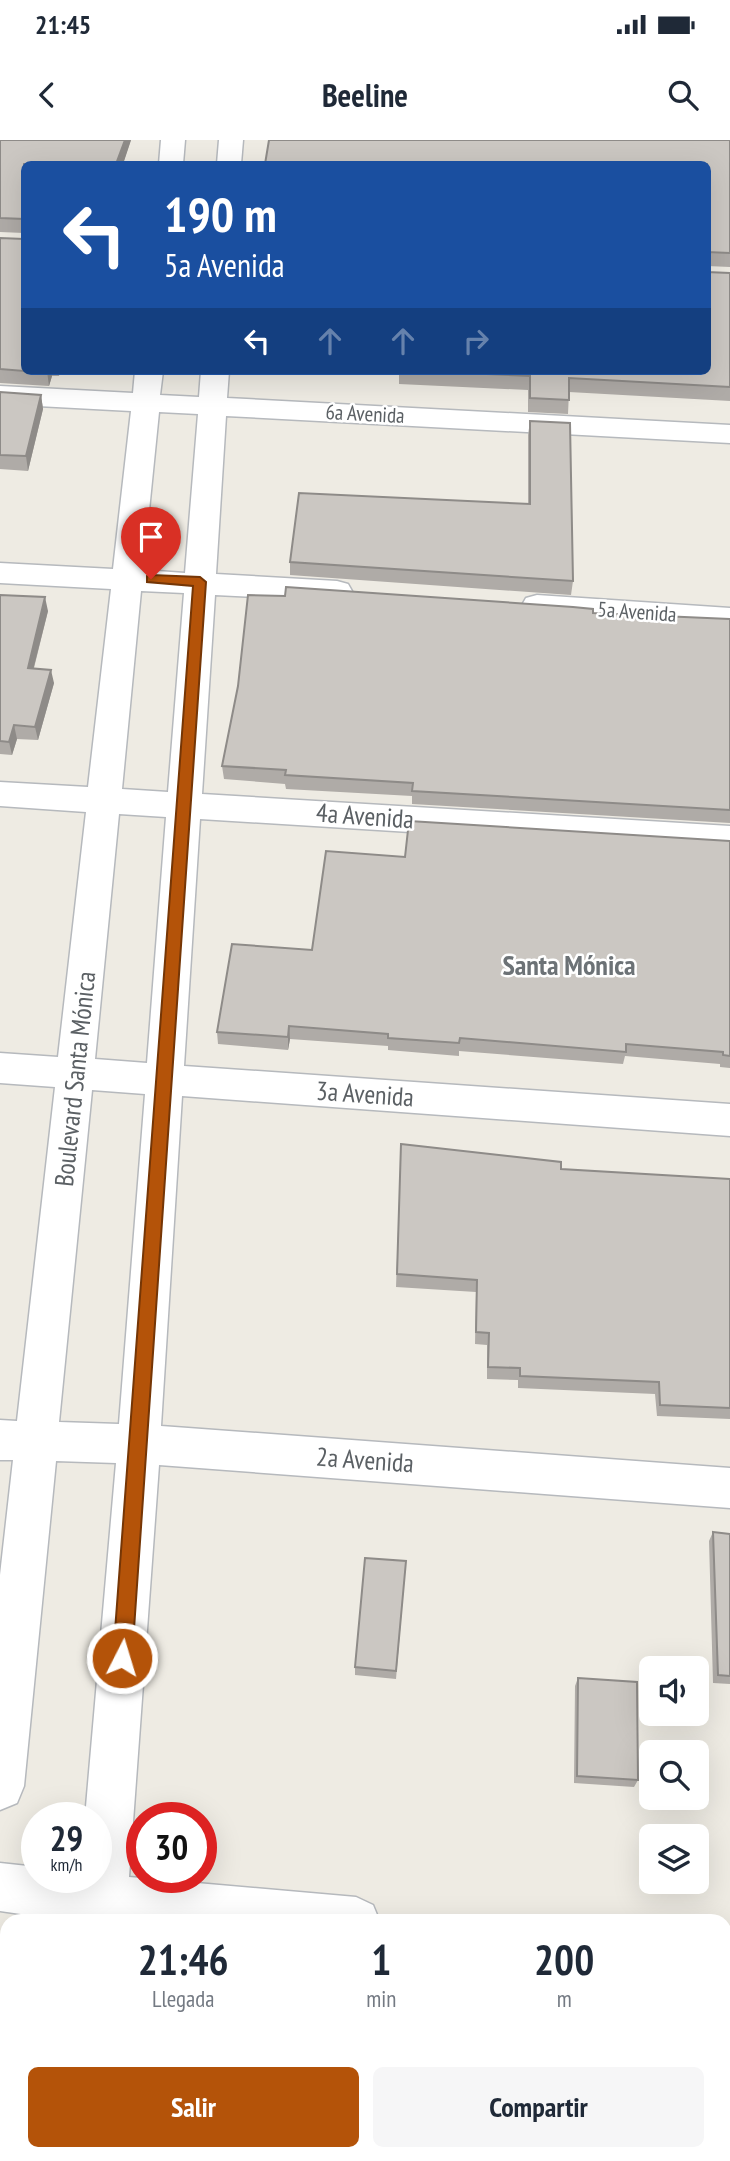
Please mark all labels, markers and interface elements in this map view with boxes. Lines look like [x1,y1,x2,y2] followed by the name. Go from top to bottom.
[35,8,91,41] text: 21:45
[322,74,408,116] text: Beeline
[28,76,66,114] icon: back
[664,76,702,114] icon: search
[164,182,277,246] text: 190 m
[49,189,140,280] icon: left
[164,244,285,286] text: 5a Avenida
[238,322,276,360] icon: left
[311,322,349,360] icon: ahead
[384,322,422,360] icon: ahead
[457,322,495,360] icon: right
[325,398,405,429] street label: 6a Avenida
[121,507,181,579] pin
[132,518,170,556] icon: arrive
[597,595,677,628] street label: 5a Avenida
[315,796,415,835] street label: 4a Avenida
[502,946,636,983] district label: Santa Mónica
[47,970,102,1188] street label: Boulevard Santa Mónica
[315,1074,415,1113] street label: 3a Avenida
[315,1440,415,1479] street label: 2a Avenida
[85,1621,159,1695] position arrow
[639,1656,709,1894] map controls
[639,1656,709,1726] button: sound
[639,1740,709,1810] button: search
[126,1802,217,1893] speed limit sign: 30
[50,1815,83,1861] text: 29
[639,1824,709,1894] button: layers
[51,1853,82,1876] text: km/h
[138,1932,229,1987] text: 21:46
[371,1932,391,1987] text: 1
[534,1932,594,1987] text: 200
[152,1984,214,2013] text: Llegada
[366,1984,396,2013] text: min
[557,1984,572,2013] text: m
[28,2067,359,2147] button: Salir
[373,2067,704,2147] button: Compartir

